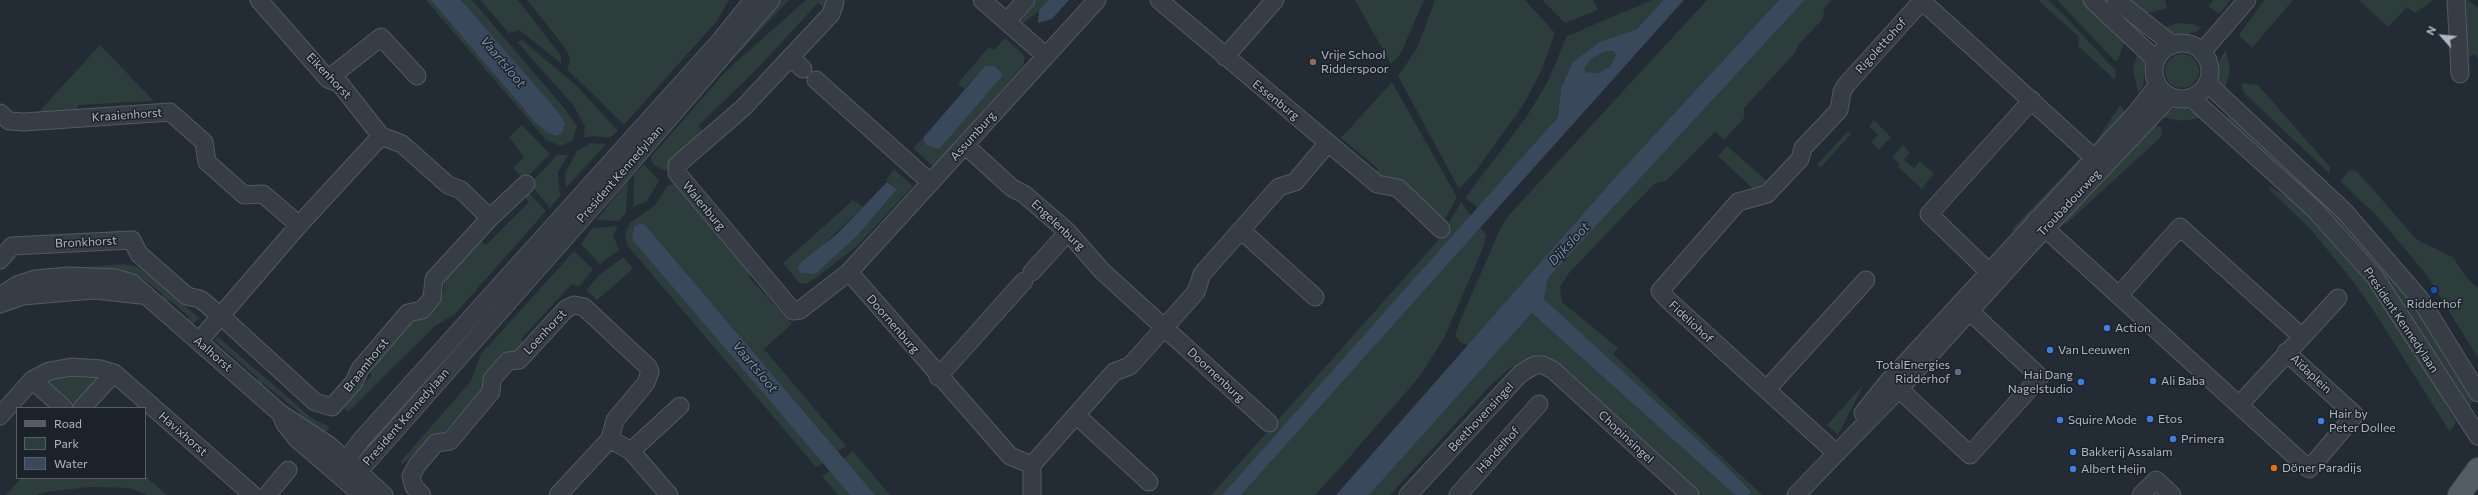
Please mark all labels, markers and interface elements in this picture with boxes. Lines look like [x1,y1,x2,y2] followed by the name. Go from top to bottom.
[1852,15,1910,77] street label: Rigolettohof
[2422,16,2462,56] north arrow
[2423,24,2439,37] text: N
[477,33,529,91] water label: Vaartsloot
[1321,48,1389,76] place label: Vrije School Ridderspoor
[303,50,355,102] street label: Eikenhorst
[1308,57,1318,67] marker: Vrije School Ridderspoor
[1250,77,1302,123] street label: Essenburg
[91,105,163,125] street label: Kraaienhorst
[947,108,999,164] street label: Assumburg
[574,122,666,226] street label: President Kennedylaan
[2034,167,2104,239] street label: Troubadourweg
[679,179,729,233] street label: Walenburg
[1028,197,1088,253] street label: Engelenburg
[1545,219,1593,269] water label: Dijksloot
[55,233,117,251] street label: Bronkhorst
[2360,265,2442,375] street label: President Kennedylaan
[2429,285,2439,295] marker: Ridderhof
[864,292,922,356] street label: Doornenburg
[2407,297,2461,311] place label: Ridderhof
[1666,298,1716,346] street label: Fideliohof
[521,307,569,357] street label: Loenhorst
[2115,321,2151,335] place label: Action
[2102,323,2112,333] marker: Action
[191,333,235,375] street label: Aalhorst
[340,335,392,395] street label: Braamhorst
[729,338,781,396] water label: Vaartsloot
[2058,343,2130,357] place label: Van Leeuwen
[1184,345,1248,405] street label: Doornenburg
[2045,345,2055,355] marker: Van Leeuwen
[2287,351,2335,397] street label: Aïdaplein
[1875,358,1950,386] place label: TotalEnergies Ridderhof
[360,365,452,469] street label: President Kennedylaan
[1953,367,1963,377] marker: TotalEnergies Ridderhof
[2008,368,2073,396] place label: Hai Dang Nagelstudio
[2161,374,2205,388] place label: Ali Baba
[2148,376,2158,386] marker: Ali Baba
[2076,377,2086,387] marker: Hai Dang Nagelstudio
[1445,379,1517,455] street label: Beethovensingel
[16,407,146,479] legend
[2329,407,2396,435] place label: Hair by Peter Dollee
[1595,408,1657,466] street label: Chopinsingel
[156,409,210,459] street label: Havixhorst
[2158,412,2182,426] place label: Etos
[2068,413,2137,427] place label: Squire Mode
[2145,414,2155,424] marker: Etos
[2055,415,2065,425] marker: Squire Mode
[54,416,82,430] text: Road
[2316,416,2326,426] marker: Hair by Peter Dollee
[1474,424,1522,476] street label: Händelhof
[2181,432,2224,446] place label: Primera
[2168,434,2178,444] marker: Primera
[54,436,79,450] text: Park
[2081,445,2173,459] place label: Bakkerij Assalam
[2068,447,2078,457] marker: Bakkerij Assalam
[54,456,88,470] text: Water
[2282,461,2362,475] place label: Döner Paradijs
[2081,462,2146,476] place label: Albert Heijn
[2269,463,2279,473] marker: Döner Paradijs
[2068,464,2078,474] marker: Albert Heijn

